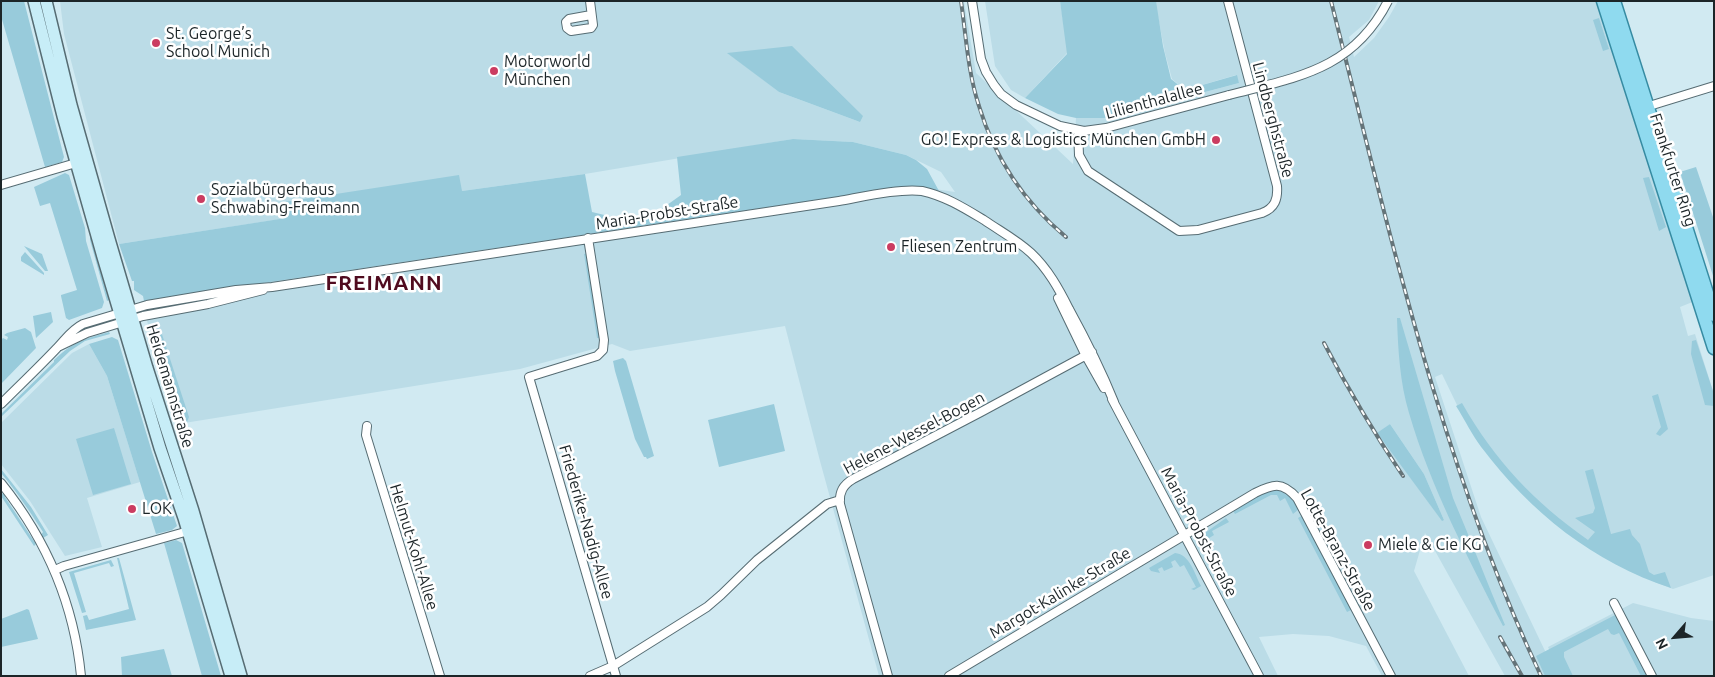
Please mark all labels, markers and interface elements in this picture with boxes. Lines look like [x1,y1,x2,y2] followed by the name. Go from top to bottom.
[166,24,270,62] place label: St. George’s School Munich
[150,37,162,49] marker: St. George’s School Munich
[504,52,591,90] place label: Motorworld München
[1248,60,1298,180] street label: Lindberghstraße
[488,65,500,77] marker: Motorworld München
[1103,79,1205,123] street label: Lilienthalallee
[1646,111,1700,229] street label: Frankfurter Ring
[921,130,1206,150] place label: GO! Express & Logistics München GmbH
[1210,134,1222,146] marker: GO! Express & Logistics München GmbH
[211,180,360,218] place label: Sozialbürgerhaus Schwabing-Freimann
[594,192,740,234] street label: Maria-Probst-Straße
[195,193,207,205] marker: Sozialbürgerhaus Schwabing-Freimann
[901,237,1017,257] place label: Fliesen Zentrum
[885,241,897,253] marker: Fliesen Zentrum
[324,270,444,296] district label: FREIMANN
[142,322,198,450] street label: Heidemannstraße
[840,388,988,478] street label: Helene-Wessel-Bogen
[555,443,617,601] street label: Friederike-Nadig-Allee
[1157,464,1241,600] street label: Maria-Probst-Straße
[386,482,442,612] street label: Helmut-Kohl-Allee
[1297,486,1379,614] street label: Lotte-Branz-Straße
[142,499,172,519] place label: LOK
[126,503,138,515] marker: LOK
[1378,535,1482,555] place label: Miele & Cie KG
[1362,539,1374,551] marker: Miele & Cie KG
[986,543,1134,643] street label: Margot-Kalinke-Straße
[1650,612,1700,662] north arrow
[1652,636,1671,652] text: N

